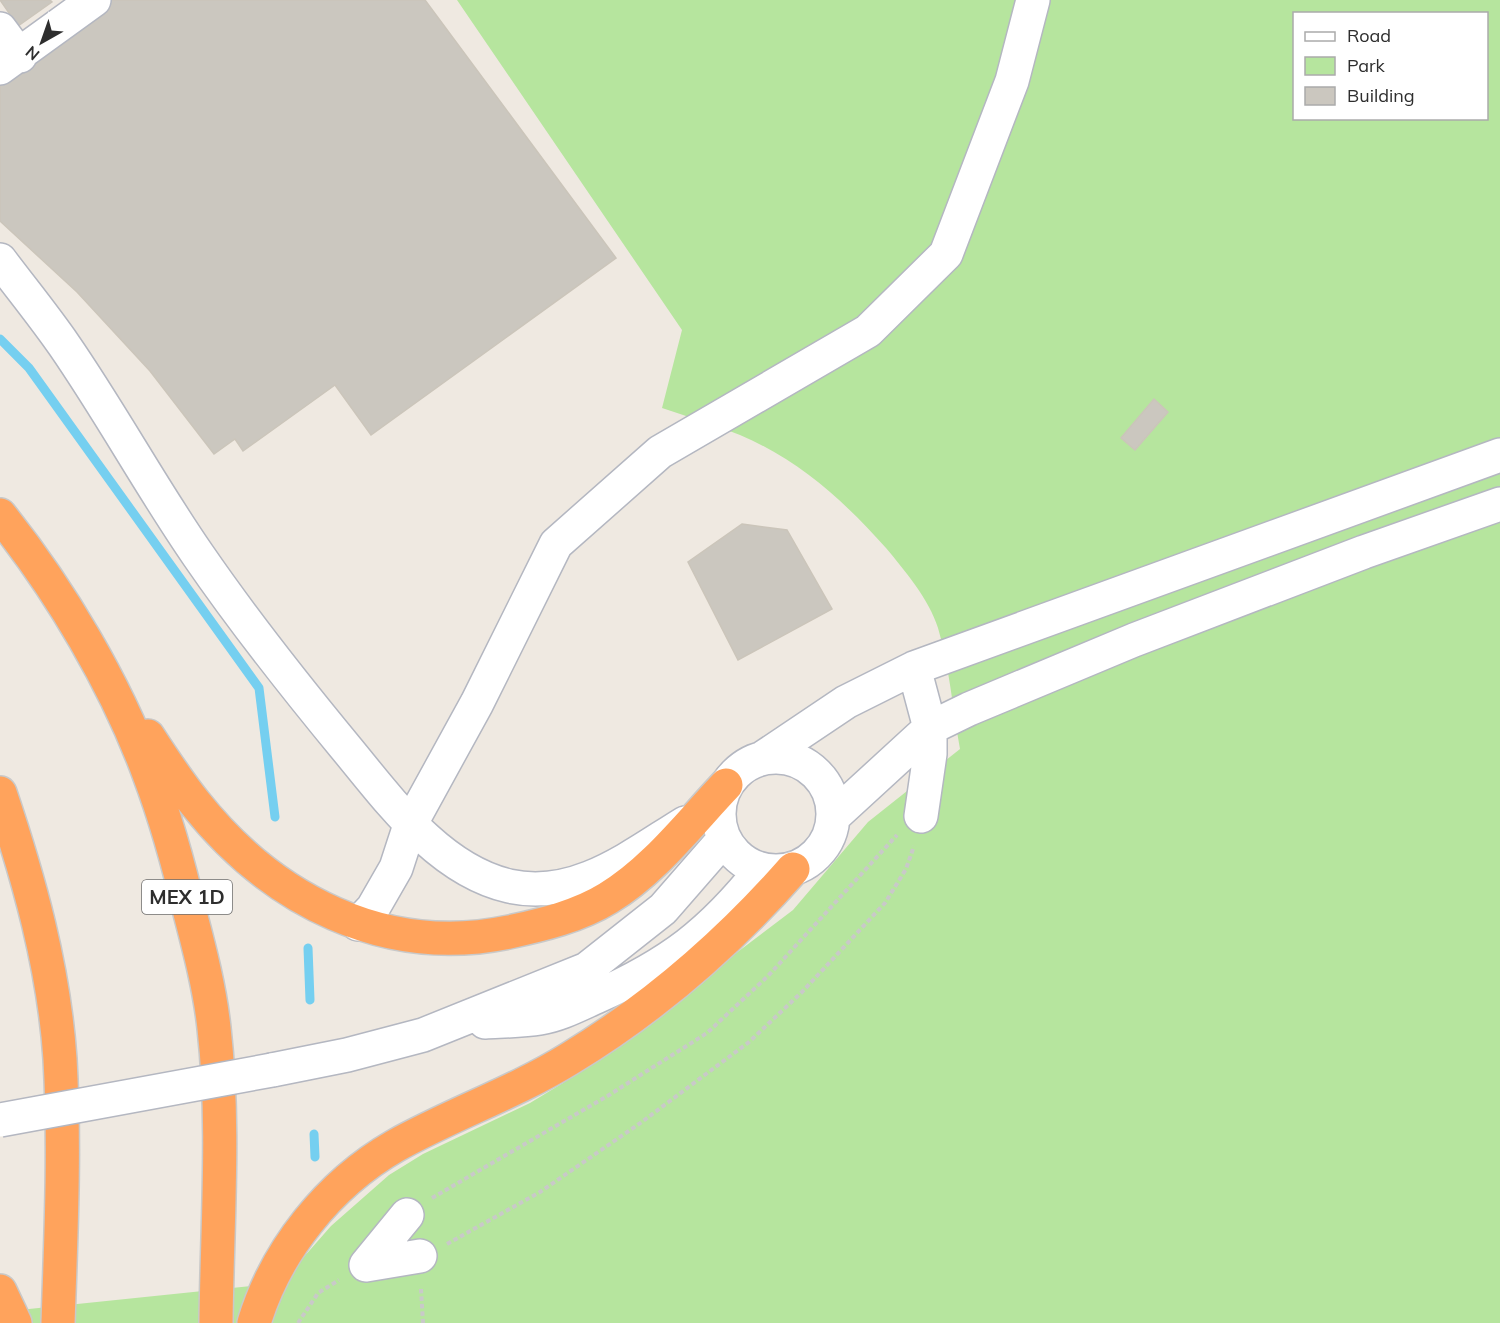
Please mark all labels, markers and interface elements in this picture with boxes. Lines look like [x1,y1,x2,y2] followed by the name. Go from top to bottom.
[12,12,72,72] north arrow
[1293,12,1488,120] legend
[1347,24,1391,47] text: Road
[21,42,43,65] text: N
[1347,54,1386,77] text: Park
[1347,84,1415,107] text: Building
[142,880,232,914] road number: MEX 1D

